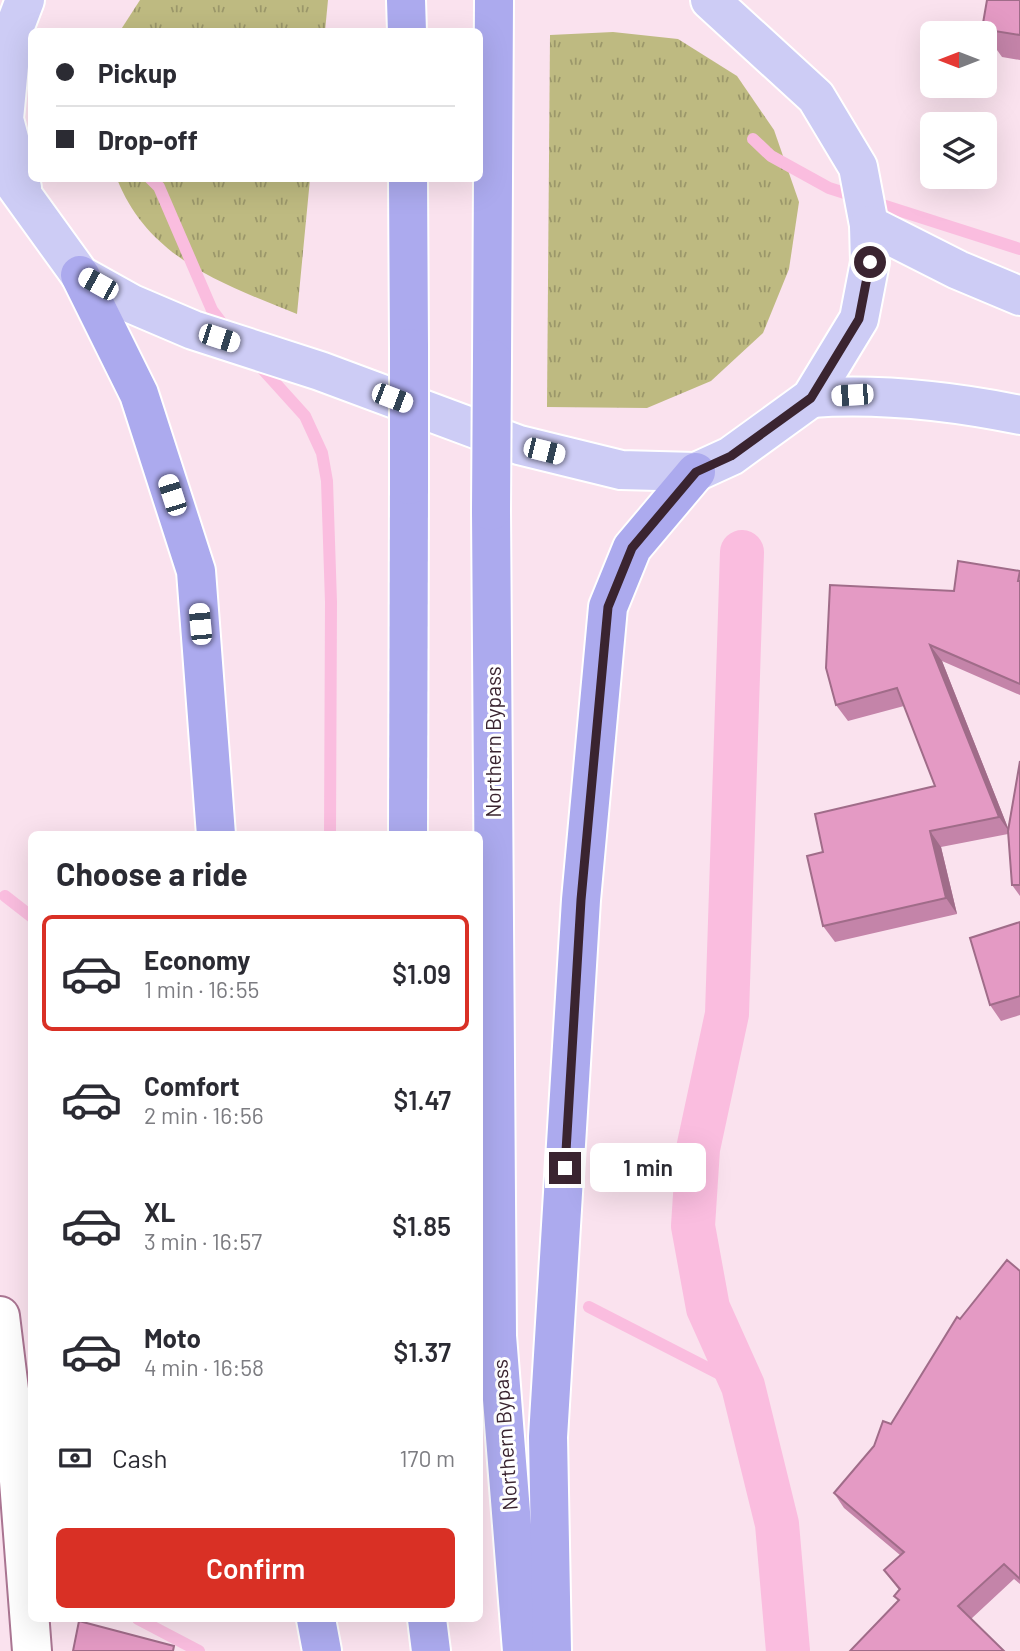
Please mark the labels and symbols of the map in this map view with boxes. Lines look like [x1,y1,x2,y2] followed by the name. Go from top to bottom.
[920,21,998,98] north arrow
[854,246,886,278] route start
[75,265,122,303] car
[196,322,243,354] car
[369,381,416,415] car
[831,383,874,407] car
[522,436,567,466] car
[156,472,189,518] car
[188,602,213,646] car
[480,666,505,818] street label: Northern Bypass
[590,1144,705,1192] callout: 1 min
[549,1152,581,1184] route end
[486,1358,522,1512] street label: Northern Bypass

